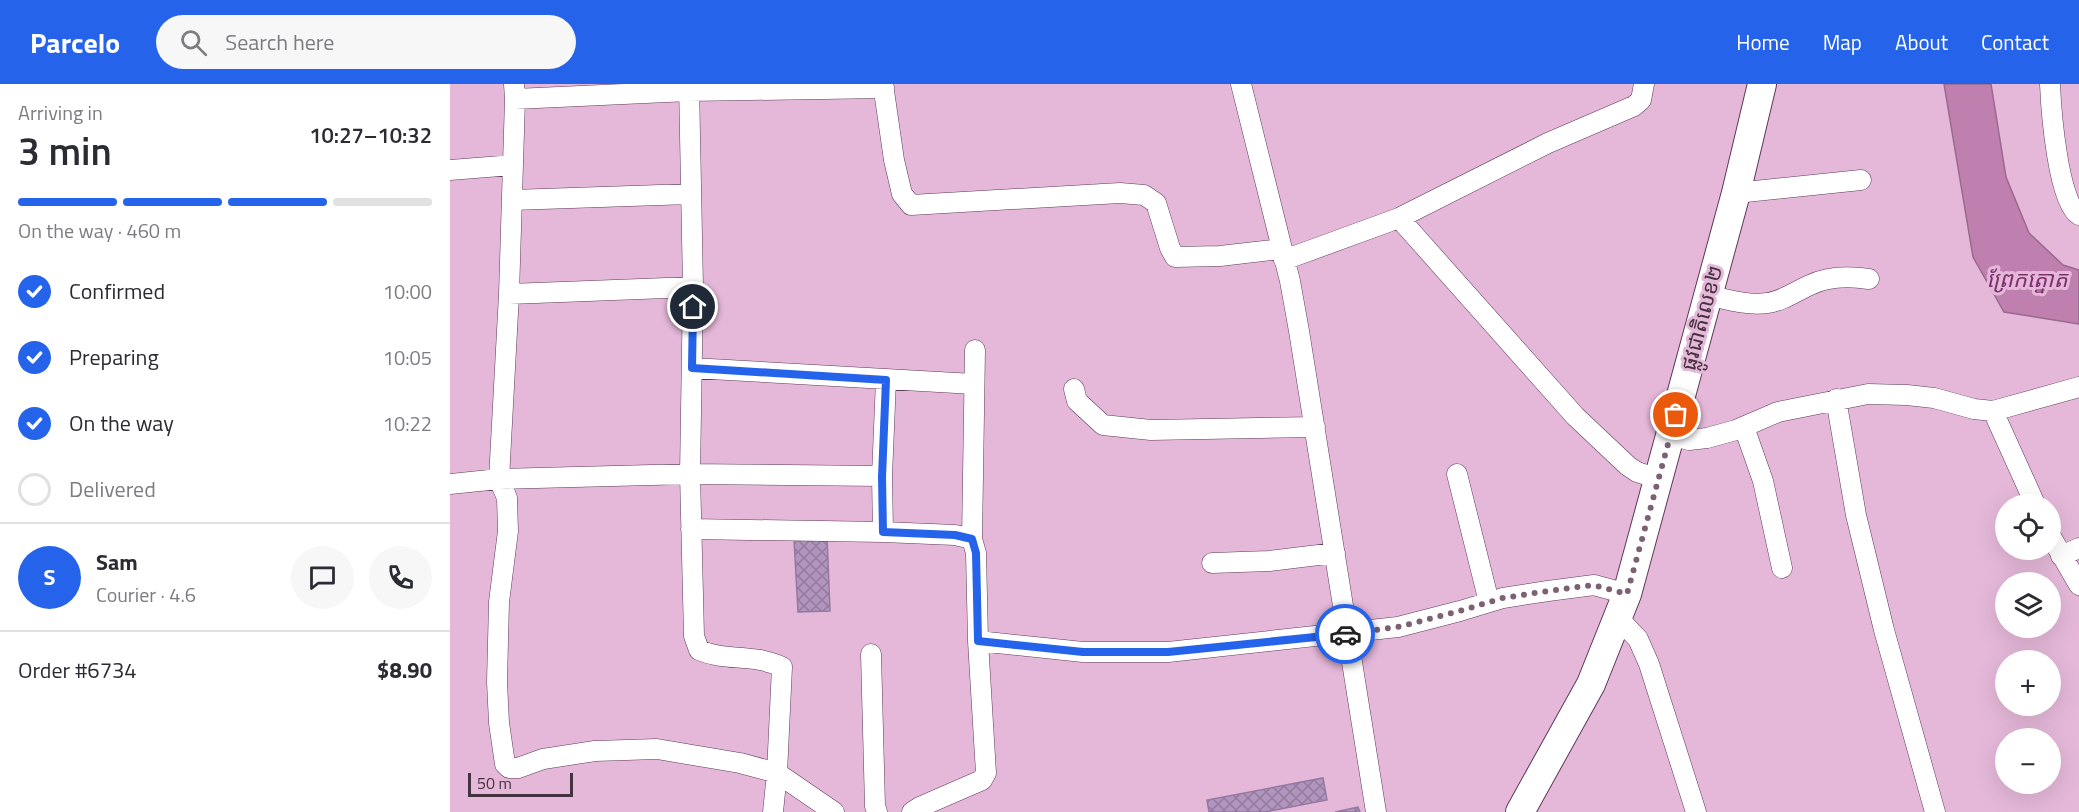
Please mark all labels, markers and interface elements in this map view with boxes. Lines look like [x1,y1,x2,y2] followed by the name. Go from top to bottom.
[156,15,576,69] search box
[30,21,120,64] text: Parcelo
[225,25,334,59] text: Search here
[177,26,210,59] icon: search
[1736,26,1790,58] text: Home
[1823,26,1862,58] text: Map
[1895,26,1948,58] text: About
[1981,26,2049,58] text: Contact
[18,97,103,128] text: Arriving in
[309,118,432,152] text: 10:27–10:32
[18,121,112,180] text: 3 min
[18,215,181,246] text: On the way · 460 m
[1672,262,1734,375] street label: ផ្លូវជាតិលេខ២
[1986,262,2070,296] water label: ព្រែកត្នោត
[69,274,165,308] text: Confirmed
[18,275,51,308] icon: check
[383,276,432,307] text: 10:00
[667,281,718,332] pin
[676,290,709,323] icon: home
[69,340,159,374] text: Preparing
[18,341,51,374] icon: check
[383,342,432,373] text: 10:05
[1650,389,1701,440] pin
[1659,398,1692,431] icon: bag
[69,406,174,440] text: On the way
[18,407,51,440] icon: check
[383,408,432,439] text: 10:22
[69,472,156,506] text: Delivered
[1995,494,2061,794] map controls
[1995,494,2061,560] button: locate
[96,545,138,579] text: Sam
[291,546,354,609] button: chat
[369,546,432,609] button: phone
[44,560,55,594] text: S
[1995,572,2061,638] button: layers
[96,579,196,610] text: Courier · 4.6
[1315,604,1375,664] courier
[1329,618,1362,651] icon: car
[1995,650,2061,716] button: +
[18,653,137,687] text: Order #6734
[377,653,432,687] text: $8.90
[1995,728,2061,794] button: −
[468,770,573,798] scale bar
[477,771,512,795] text: 50 m

